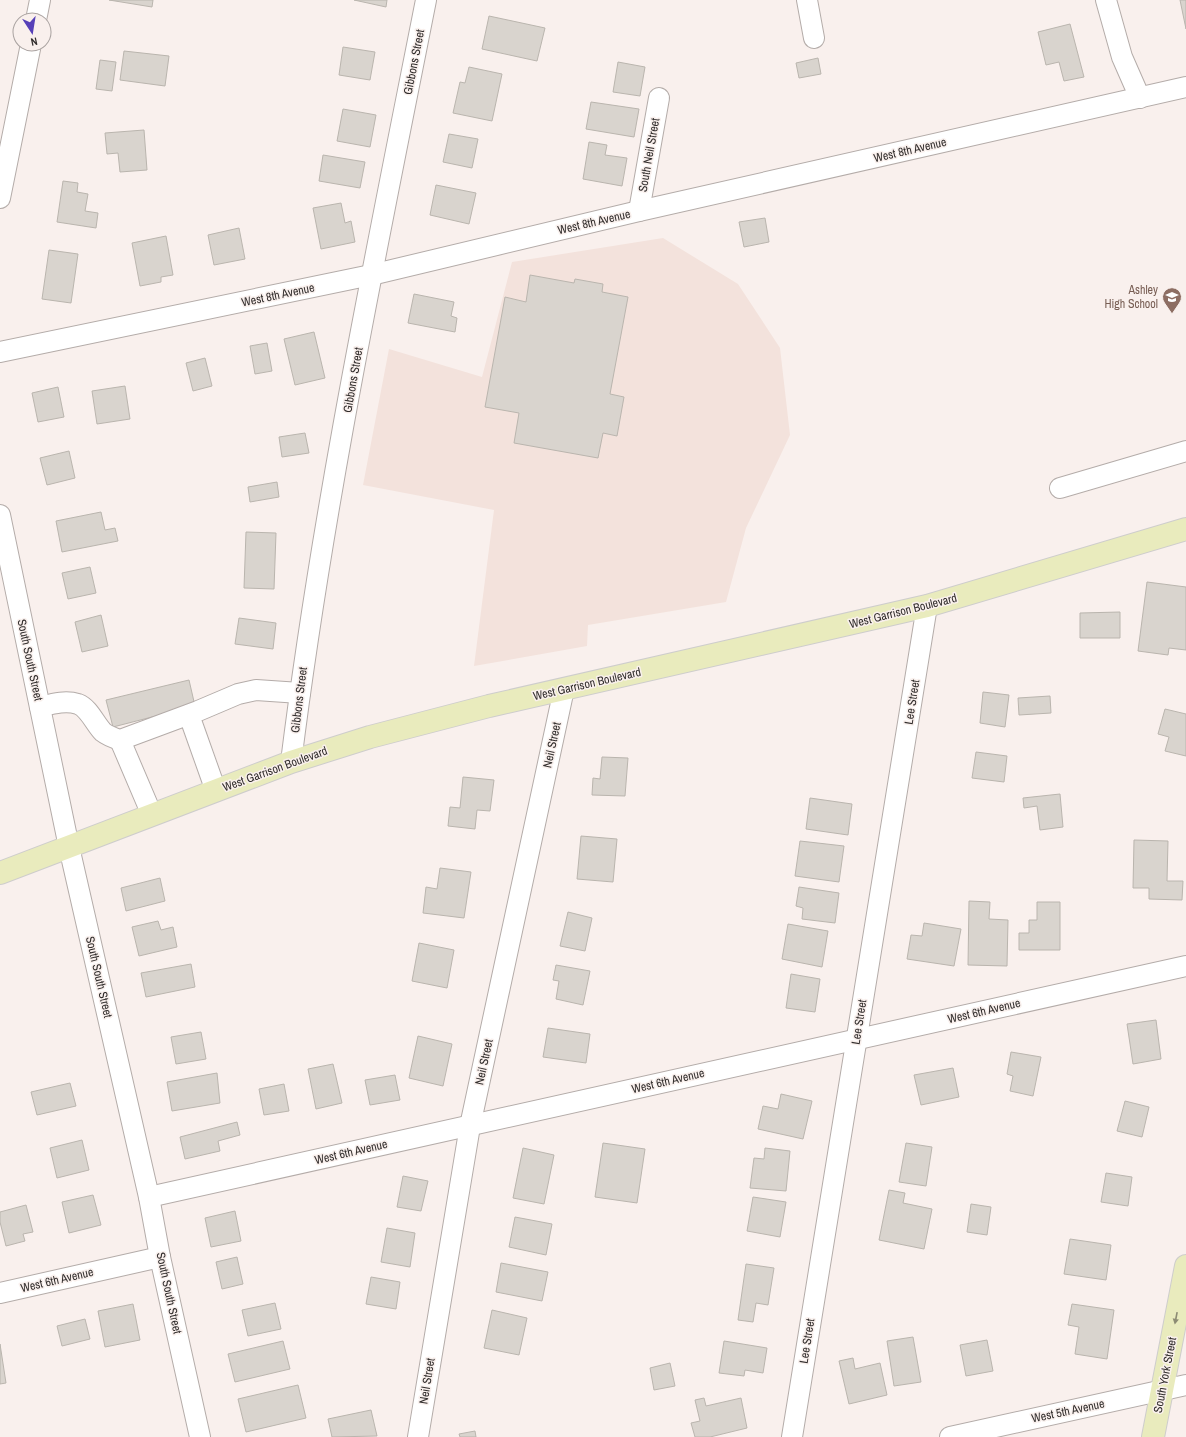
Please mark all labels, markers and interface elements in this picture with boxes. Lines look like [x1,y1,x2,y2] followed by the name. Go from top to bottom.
[12,12,52,52] north arrow
[400,28,428,96] street label: Gibbons Street
[29,34,39,49] text: N
[635,116,663,193] street label: South Neil Street
[872,134,948,166] street label: West 8th Avenue
[556,206,632,238] street label: West 8th Avenue
[240,279,316,311] street label: West 8th Avenue
[1104,282,1158,312] place label: Ashley High School
[1161,286,1183,314] school or university icon: Ashley High School
[339,346,367,414] street label: Gibbons Street
[848,590,958,632] street label: West Garrison Boulevard
[14,618,47,703] street label: South South Street
[531,664,643,704] street label: West Garrison Boulevard
[287,666,311,734] street label: Gibbons Street
[901,678,923,726] street label: Lee Street
[539,720,565,769] street label: Neil Street
[220,743,330,795] street label: West Garrison Boulevard
[82,935,116,1020] street label: South South Street
[946,995,1022,1027] street label: West 6th Avenue
[848,998,870,1046] street label: Lee Street
[471,1037,497,1086] street label: Neil Street
[630,1065,706,1097] street label: West 6th Avenue
[313,1136,389,1168] street label: West 6th Avenue
[153,1251,186,1336] street label: South South Street
[19,1264,95,1296] street label: West 6th Avenue
[1173,1312,1179,1324] one-way arrow
[796,1317,818,1365] street label: Lee Street
[1150,1336,1180,1414] street label: South York Street
[415,1357,439,1405] street label: Neil Street
[1030,1395,1106,1427] street label: West 5th Avenue

